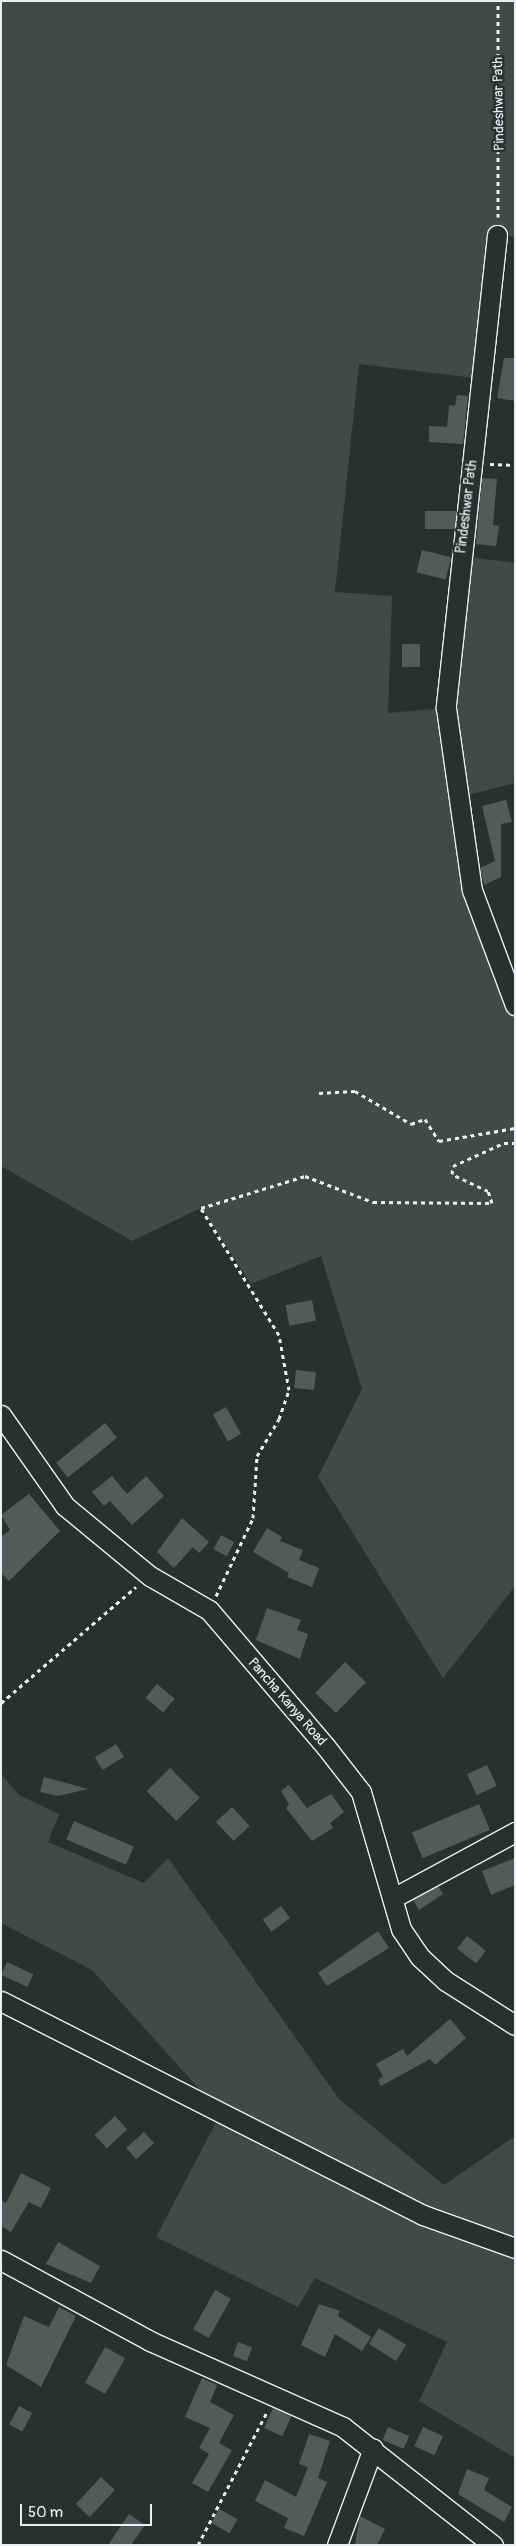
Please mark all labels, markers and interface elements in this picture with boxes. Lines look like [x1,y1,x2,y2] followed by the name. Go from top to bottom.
[490,57,508,151] street label: Pindeshwar Path
[453,459,481,555] street label: Pindeshwar Path
[244,1655,330,1749] street label: Pancha Kanya Road
[22,2494,155,2526] scale bar
[28,2503,63,2522] text: 50 m

